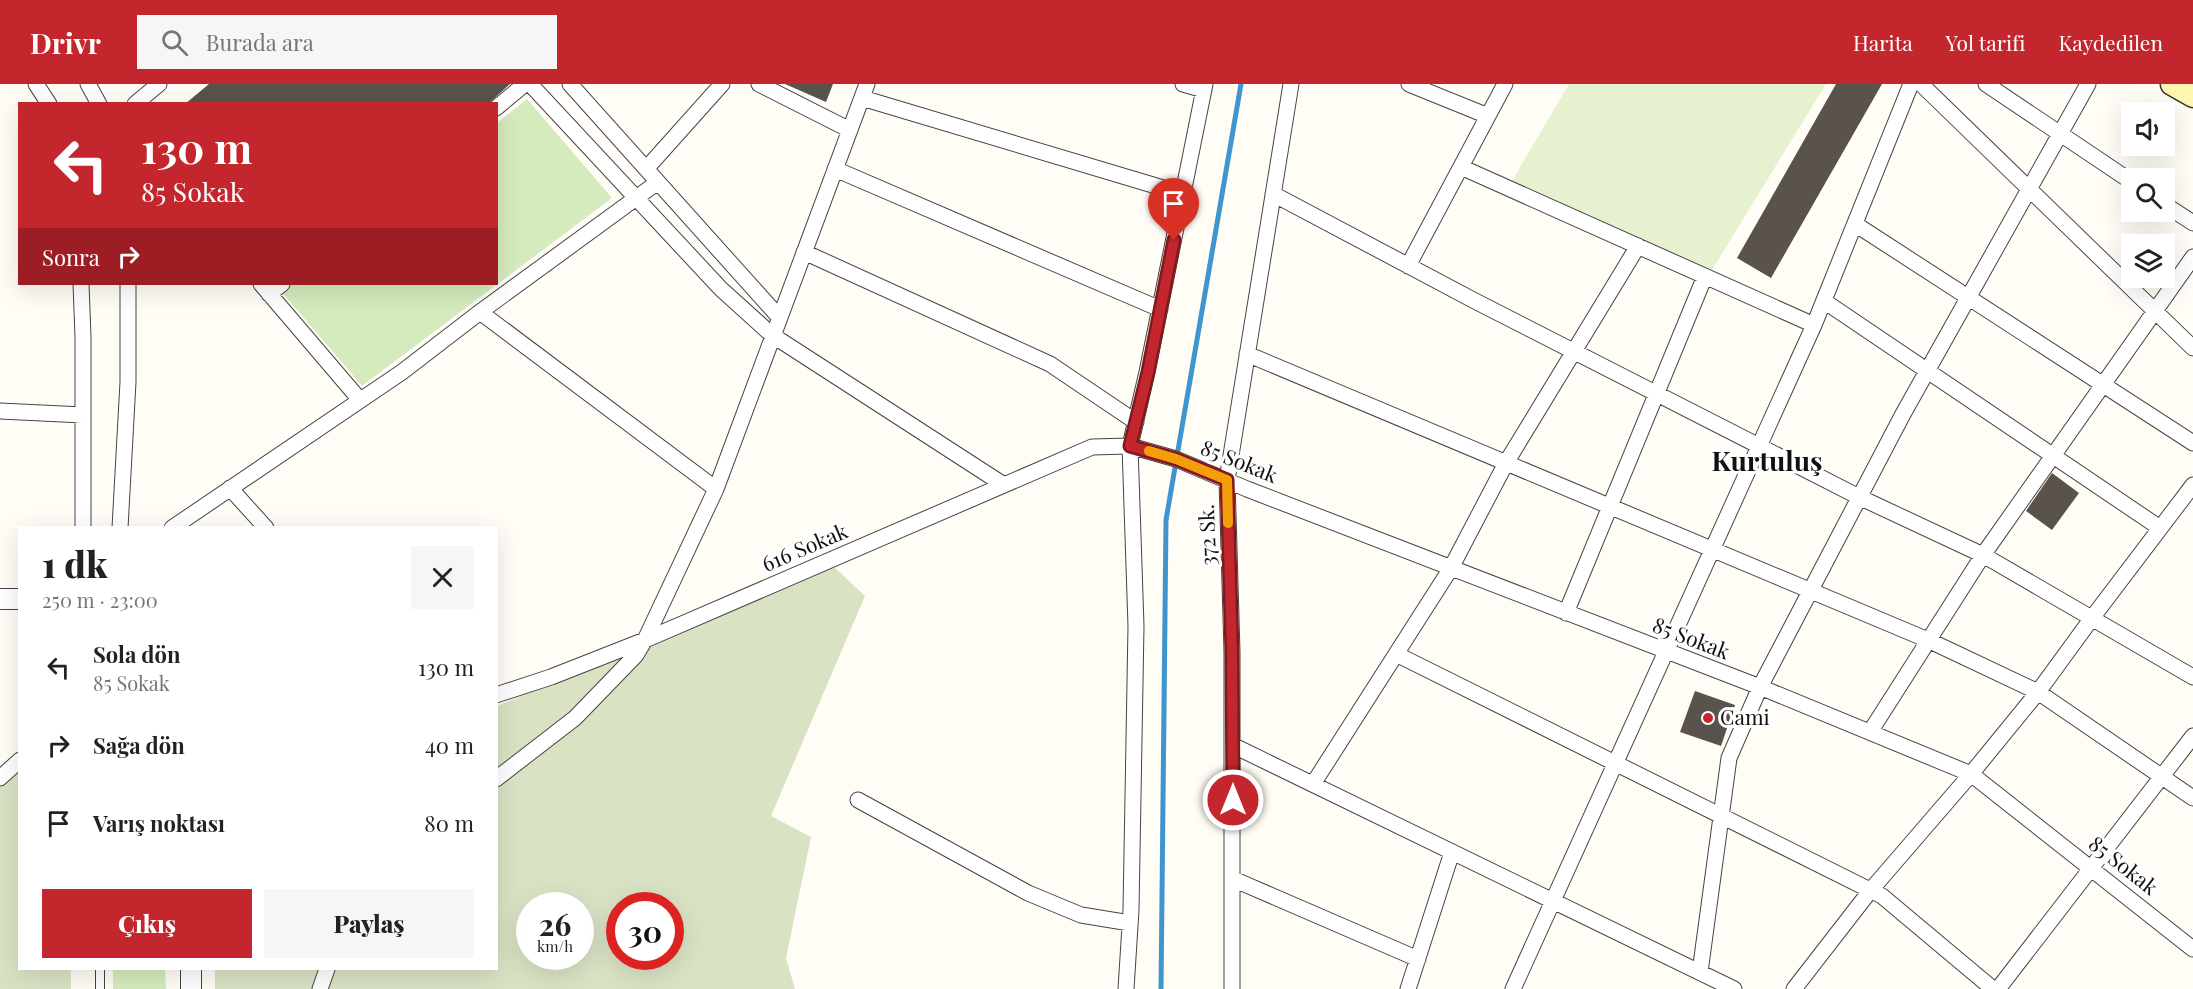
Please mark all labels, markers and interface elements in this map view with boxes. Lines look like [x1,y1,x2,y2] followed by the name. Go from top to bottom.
[137,15,557,69] search box
[30,24,101,61] text: Drivr
[158,26,191,59] icon: search
[206,27,314,57] text: Burada ara
[1853,28,1913,56] text: Harita
[1946,28,2025,56] text: Yol tarifi
[2058,28,2163,56] text: Kaydedilen
[2121,102,2175,288] map controls
[2121,102,2175,156] button: sound
[141,119,252,175] text: 130 m
[42,126,120,204] icon: left
[2121,168,2175,222] button: search
[141,173,245,209] text: 85 Sokak
[1148,178,1199,240] pin
[1157,187,1190,220] icon: arrive
[2121,234,2175,288] button: layers
[112,240,145,273] icon: right
[42,242,100,272] text: Sonra
[1197,432,1283,488] street label: 85 Sokak
[1711,442,1823,478] district label: Kurtuluş
[1191,504,1221,566] street label: 372 Sk.
[757,515,852,577] street label: 616 Sokak
[42,539,107,587] text: 1 dk
[411,546,474,609] button: close
[42,586,158,613] text: 250 m · 23:00
[1649,610,1735,665] street label: 85 Sokak
[93,639,180,669] text: Sola dön
[42,651,75,684] icon: left
[418,652,474,682] text: 130 m
[93,669,170,696] text: 85 Sokak
[1720,702,1770,730] place label: Cami
[1701,711,1715,725] marker: Cami
[42,729,75,762] icon: right
[93,730,185,760] text: Sağa dön
[425,730,474,760] text: 40 m
[1201,768,1265,832] position arrow
[42,807,75,840] icon: arrive
[93,808,225,838] text: Varış noktası
[424,808,474,838] text: 80 m
[2084,829,2165,901] street label: 85 Sokak
[42,889,252,958] button: Çıkış
[264,889,474,958] button: Paylaş
[606,892,684,970] speed limit sign: 30
[539,904,571,944] text: 26
[537,936,573,956] text: km/h

